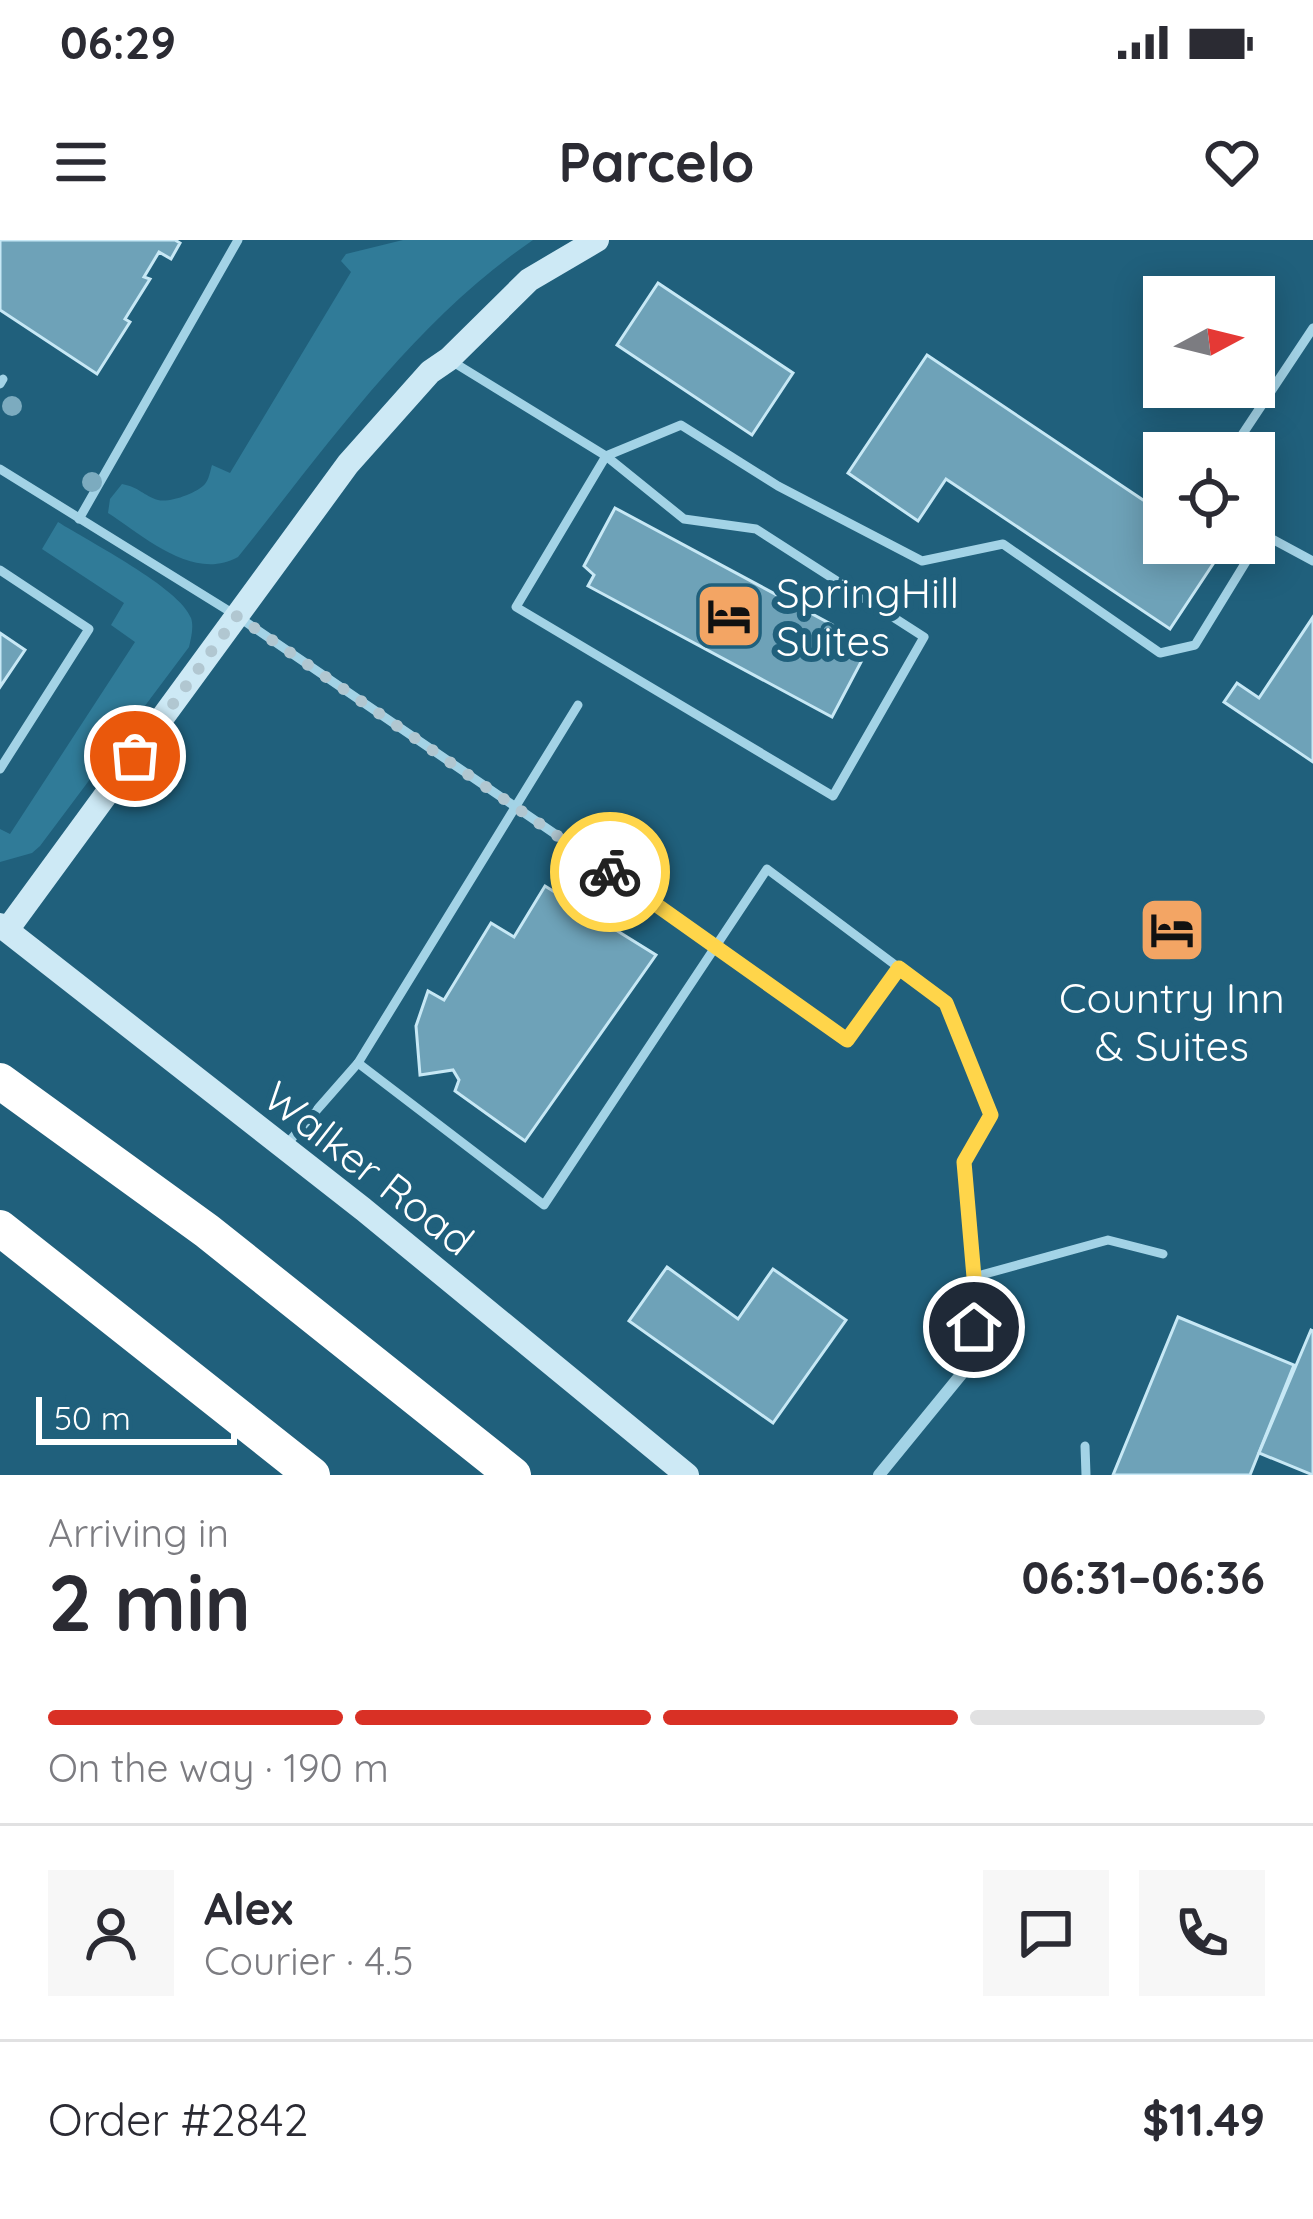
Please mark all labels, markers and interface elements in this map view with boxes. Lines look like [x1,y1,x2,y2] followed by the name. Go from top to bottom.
[60,14,176,70] text: 06:29
[558,128,755,196] text: Parcelo
[48,129,114,195] icon: menu
[1199,129,1265,195] icon: heart
[1143,276,1275,408] north arrow
[1143,276,1275,564] map controls
[1143,432,1275,564] button: locate
[776,566,959,667] place label: SpringHill Suites
[694,581,764,651] hotel icon: SpringHill Suites
[84,705,186,807] pin
[102,723,168,789] icon: bag
[550,812,670,932] courier
[577,839,643,905] icon: bike
[1137,895,1207,965] hotel icon: Country Inn & Suites
[1059,971,1285,1072] place label: Country Inn & Suites
[253,1069,485,1267] street label: Walker Road
[923,1276,1025,1378] pin
[941,1294,1007,1360] icon: home
[36,1391,237,1444] scale bar
[54,1397,131,1438] text: 50 m
[48,1508,229,1557] text: Arriving in
[1021,1549,1265,1605] text: 06:31–06:36
[48,1553,251,1651] text: 2 min
[48,1743,389,1792] text: On the way · 190 m
[48,1870,174,1996] button: person
[983,1870,1109,1996] button: chat
[1139,1870,1265,1996] button: phone
[204,1880,293,1936] text: Alex
[204,1936,413,1985] text: Courier · 4.5
[48,2091,308,2147] text: Order #2842
[1142,2091,1265,2147] text: $11.49

